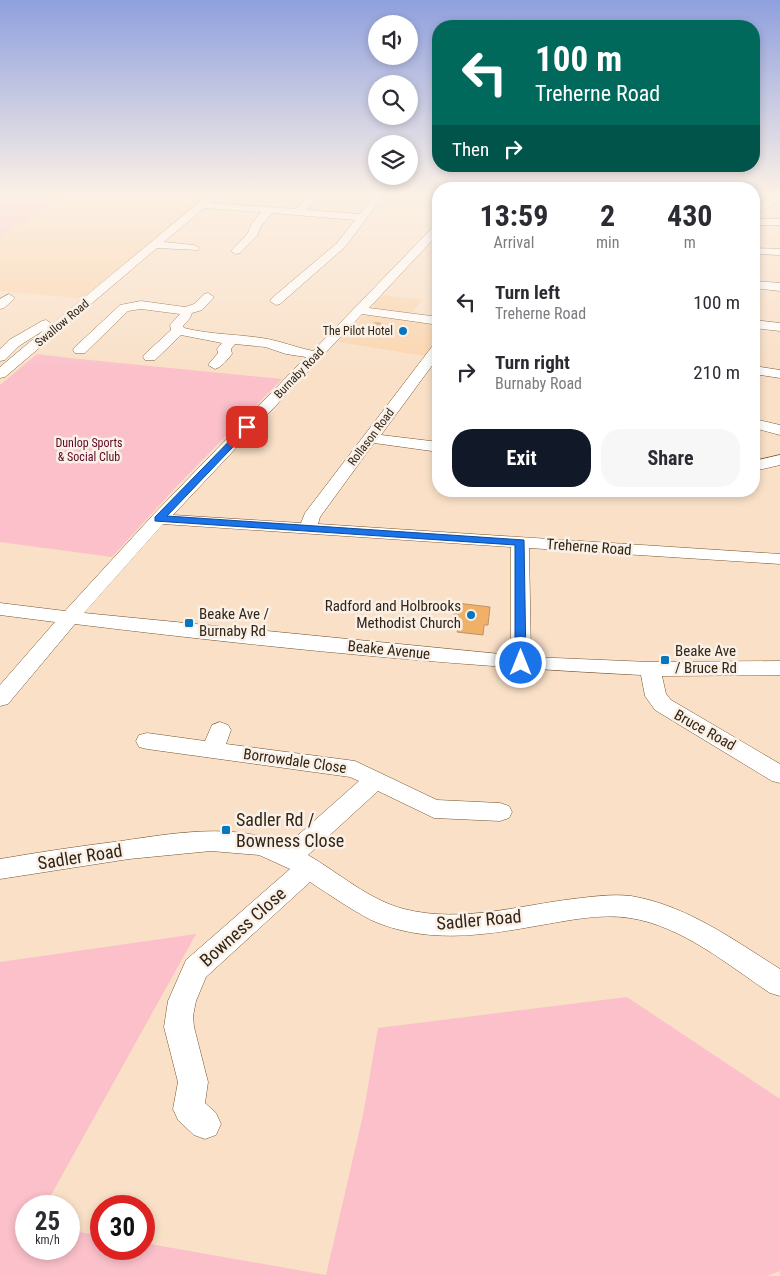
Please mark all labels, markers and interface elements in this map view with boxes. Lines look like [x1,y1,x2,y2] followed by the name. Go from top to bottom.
[368,15,418,185] map controls
[368,15,418,65] button: sound
[535,39,622,80] text: 100 m
[452,40,517,105] icon: left
[368,75,418,125] button: search
[535,81,660,106] text: Treherne Road
[368,135,418,185] button: layers
[499,135,527,163] icon: right
[452,138,489,161] text: Then
[480,198,548,233] text: 13:59
[600,198,615,233] text: 2
[667,198,712,233] text: 430
[494,233,534,252] text: Arrival
[596,233,619,252] text: min
[684,233,696,252] text: m
[495,281,560,304] text: Turn left
[452,288,480,316] icon: left
[693,291,740,314] text: 100 m
[32,296,92,350] street label: Swallow Road
[495,304,586,323] text: Treherne Road
[323,324,393,338] place label: The Pilot Hotel
[397,325,409,337] marker: The Pilot Hotel
[271,345,327,401] street label: Burnaby Road
[495,351,570,374] text: Turn right
[452,358,480,386] icon: right
[693,361,740,384] text: 210 m
[495,374,582,393] text: Burnaby Road
[226,406,268,448] pin
[345,406,397,468] street label: Rollason Road
[233,413,261,441] icon: arrive
[452,429,591,487] button: Exit
[601,429,740,487] button: Share
[55,436,123,464] park label: Dunlop Sports & Social Club
[546,535,632,559] street label: Treherne Road
[325,597,461,632] place label: Radford and Holbrooks Methodist Church
[199,605,270,640] place label: Beake Ave / Burnaby Rd
[465,609,477,621] marker: Radford and Holbrooks Methodist Church
[183,617,195,629] marker: Beake Ave / Burnaby Rd
[494,636,546,688] position arrow
[347,637,431,663] street label: Beake Avenue
[675,642,737,677] place label: Beake Ave / Bruce Rd
[659,654,671,666] marker: Beake Ave / Bruce Rd
[671,706,739,754] street label: Bruce Road
[242,745,348,777] street label: Borrowdale Close
[236,809,344,851] place label: Sadler Rd / Bowness Close
[220,824,232,836] marker: Sadler Rd / Bowness Close
[36,839,124,874] street label: Sadler Road
[195,883,290,971] street label: Bowness Close
[436,905,522,934] street label: Sadler Road
[90,1195,155,1260] speed limit sign: 30
[35,1207,60,1236] text: 25
[35,1233,60,1247] text: km/h

